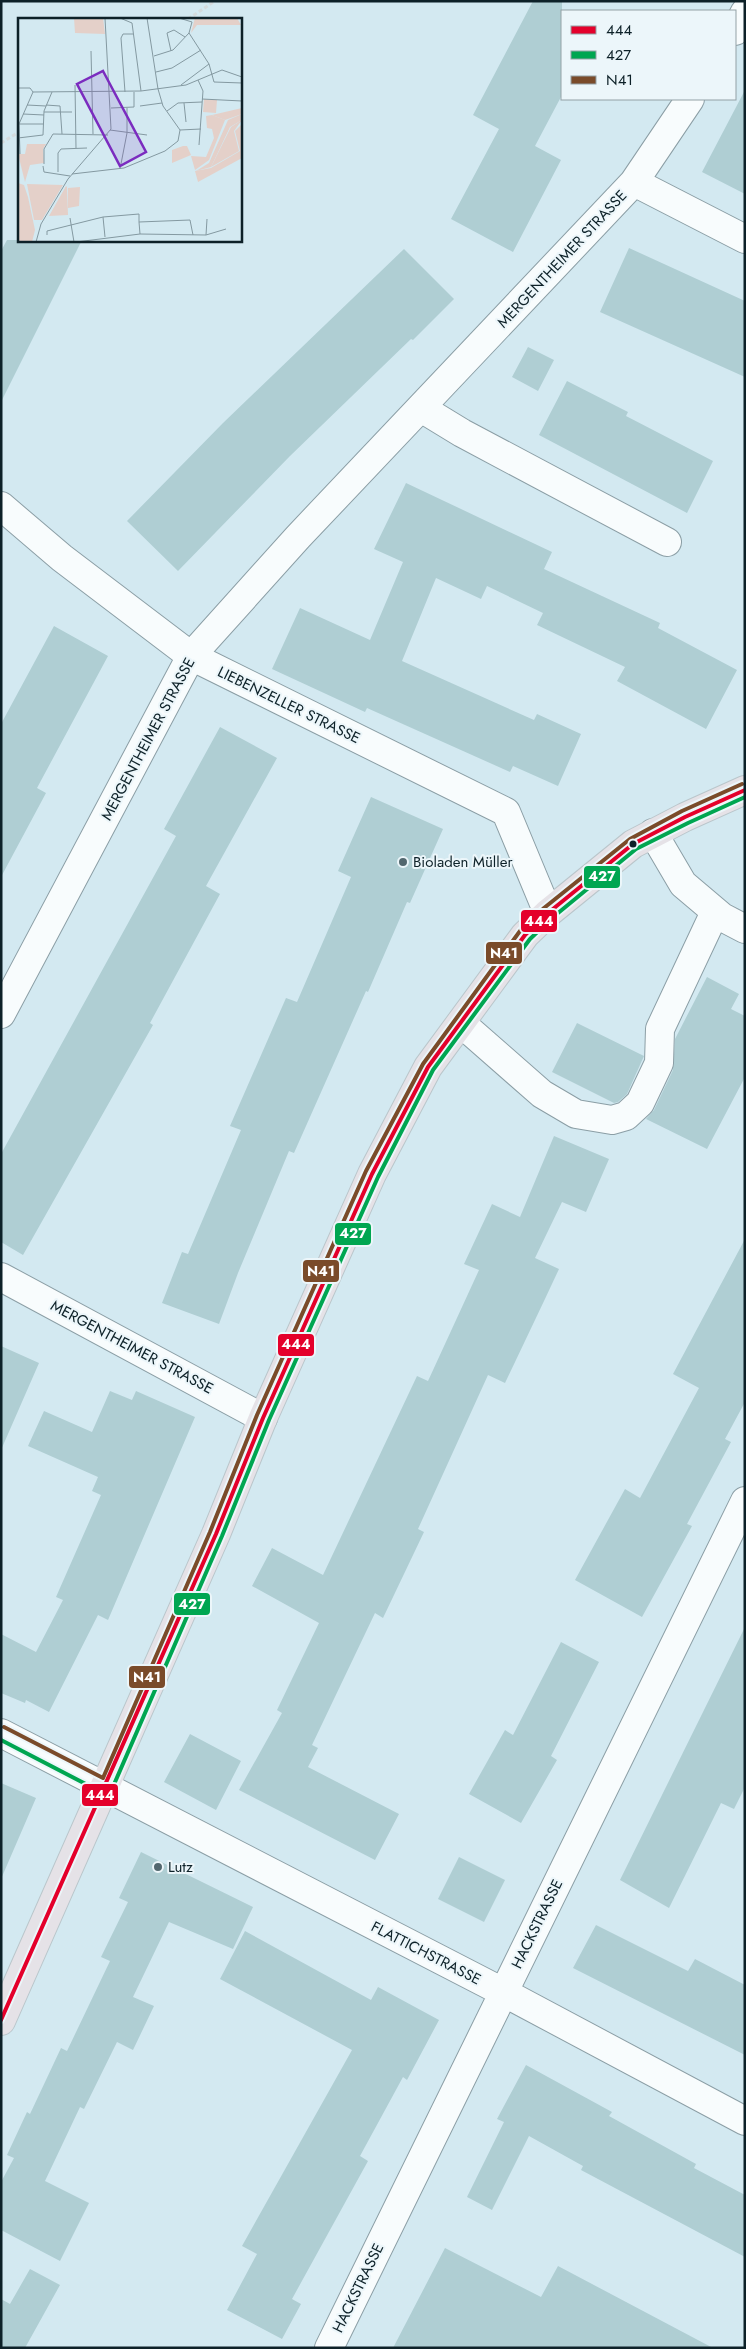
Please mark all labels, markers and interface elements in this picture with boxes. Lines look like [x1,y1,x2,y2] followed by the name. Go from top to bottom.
[561,10,736,100] legend
[18,18,241,241] inset map
[606,19,632,41] text: 444
[606,44,631,66] text: 427
[606,69,633,91] text: N41
[492,185,632,333] street label: MERGENTHEIMER STRASSE
[96,654,200,824] street label: MERGENTHEIMER STRASSE
[214,661,364,749] street label: LIEBENZELLER STRASSE
[628,839,638,849] unlabelled marker
[413,851,513,873] place label: Bioladen Müller
[397,856,409,868] marker: Bioladen Müller
[583,865,621,889] line badge: 427
[588,866,616,886] text: 427
[520,909,558,933] line badge: 444
[524,911,554,931] text: 444
[485,941,523,965] line badge: N41
[490,943,518,963] text: N41
[334,1222,372,1246] line badge: 427
[339,1223,367,1243] text: 427
[302,1259,340,1283] line badge: N41
[307,1261,335,1281] text: N41
[47,1295,217,1399] street label: MERGENTHEIMER STRASSE
[277,1333,315,1357] line badge: 444
[281,1334,311,1354] text: 444
[173,1592,211,1616] line badge: 427
[178,1594,206,1614] text: 427
[128,1665,166,1689] line badge: N41
[133,1667,161,1687] text: N41
[81,1783,119,1807] line badge: 444
[85,1785,115,1805] text: 444
[168,1856,193,1878] place label: Lutz
[152,1861,164,1873] marker: Lutz
[506,1876,568,1972] street label: HACKSTRASSE
[367,1916,485,1990] street label: FLATTICHSTRASSE
[327,2240,389,2336] street label: HACKSTRASSE

